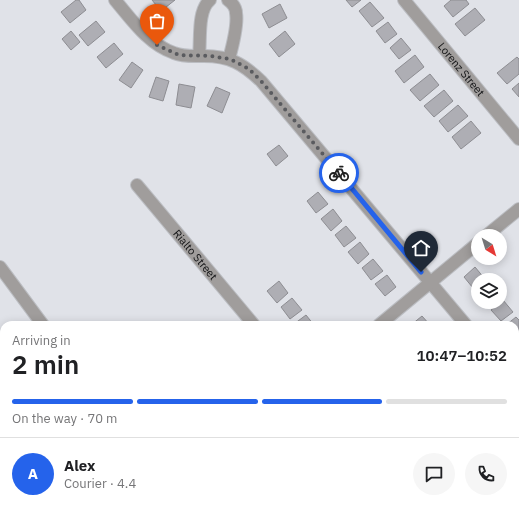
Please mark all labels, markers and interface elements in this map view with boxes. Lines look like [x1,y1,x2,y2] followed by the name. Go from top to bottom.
[140,4,174,45] pin
[146,10,168,32] icon: bag
[435,40,488,99] street label: Lorenz Street
[319,153,359,193] courier
[328,162,350,184] icon: bike
[170,227,221,283] street label: Rialto Street
[471,229,507,265] north arrow
[471,229,507,309] map controls
[404,231,438,272] pin
[410,237,432,259] icon: home
[471,273,507,309] button: layers
[12,332,71,349] text: Arriving in
[417,346,507,365] text: 10:47–10:52
[12,347,79,381] text: 2 min
[12,410,117,427] text: On the way · 70 m
[413,453,455,495] button: chat
[465,453,507,495] button: phone
[64,456,95,475] text: Alex
[28,464,38,483] text: A
[64,475,136,492] text: Courier · 4.4

